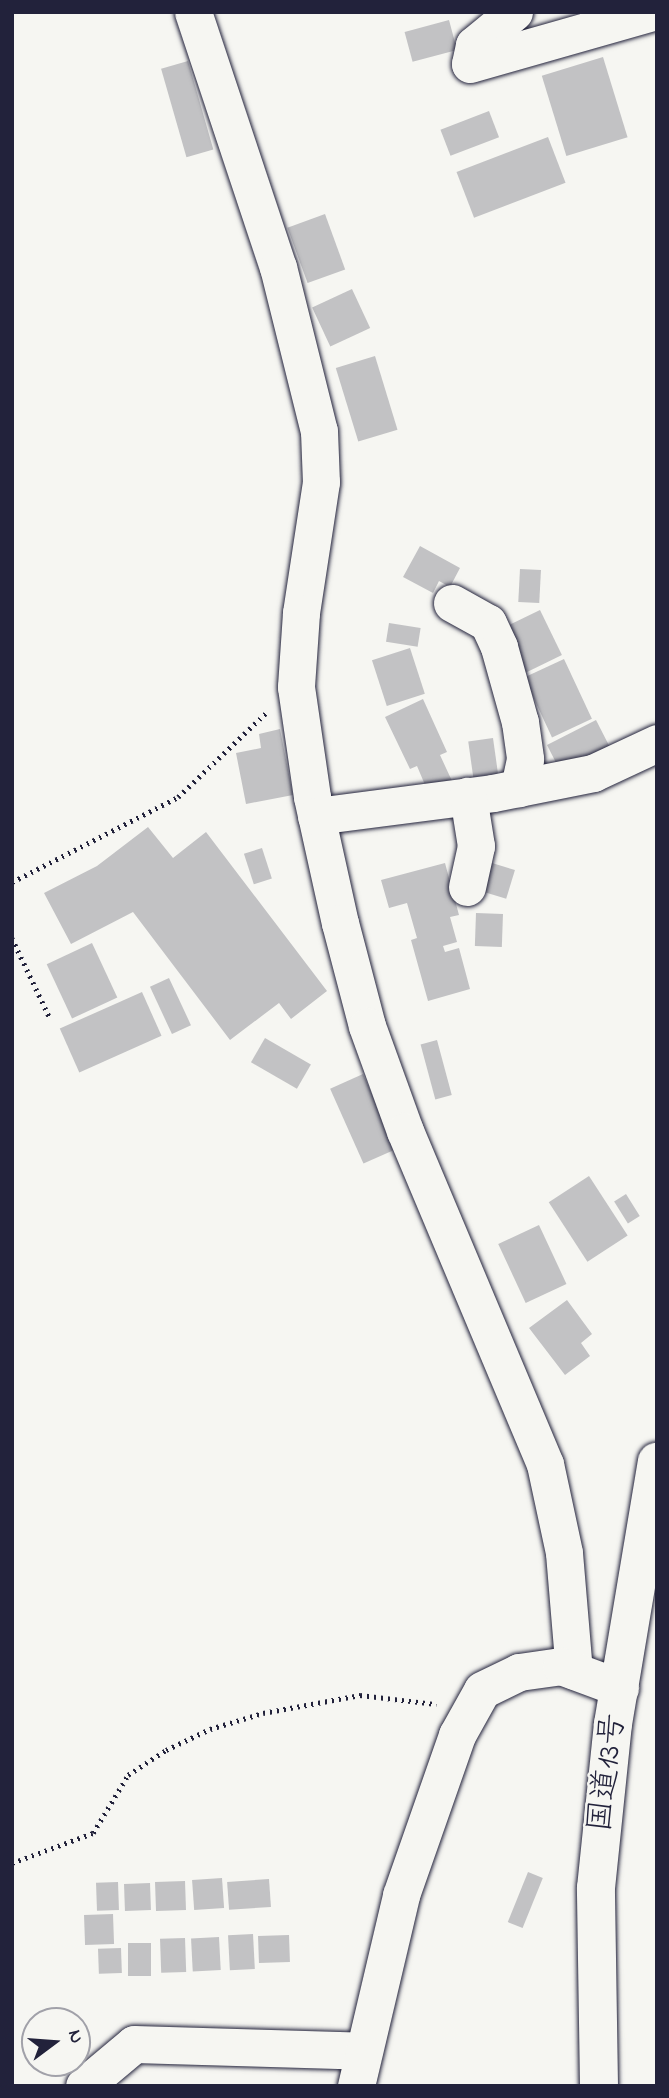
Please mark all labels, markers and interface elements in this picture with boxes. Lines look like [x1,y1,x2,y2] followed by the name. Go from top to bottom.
[583,1711,635,1835] street label: 国道13号
[21,2007,91,2077] north arrow
[60,2027,89,2047] text: N

